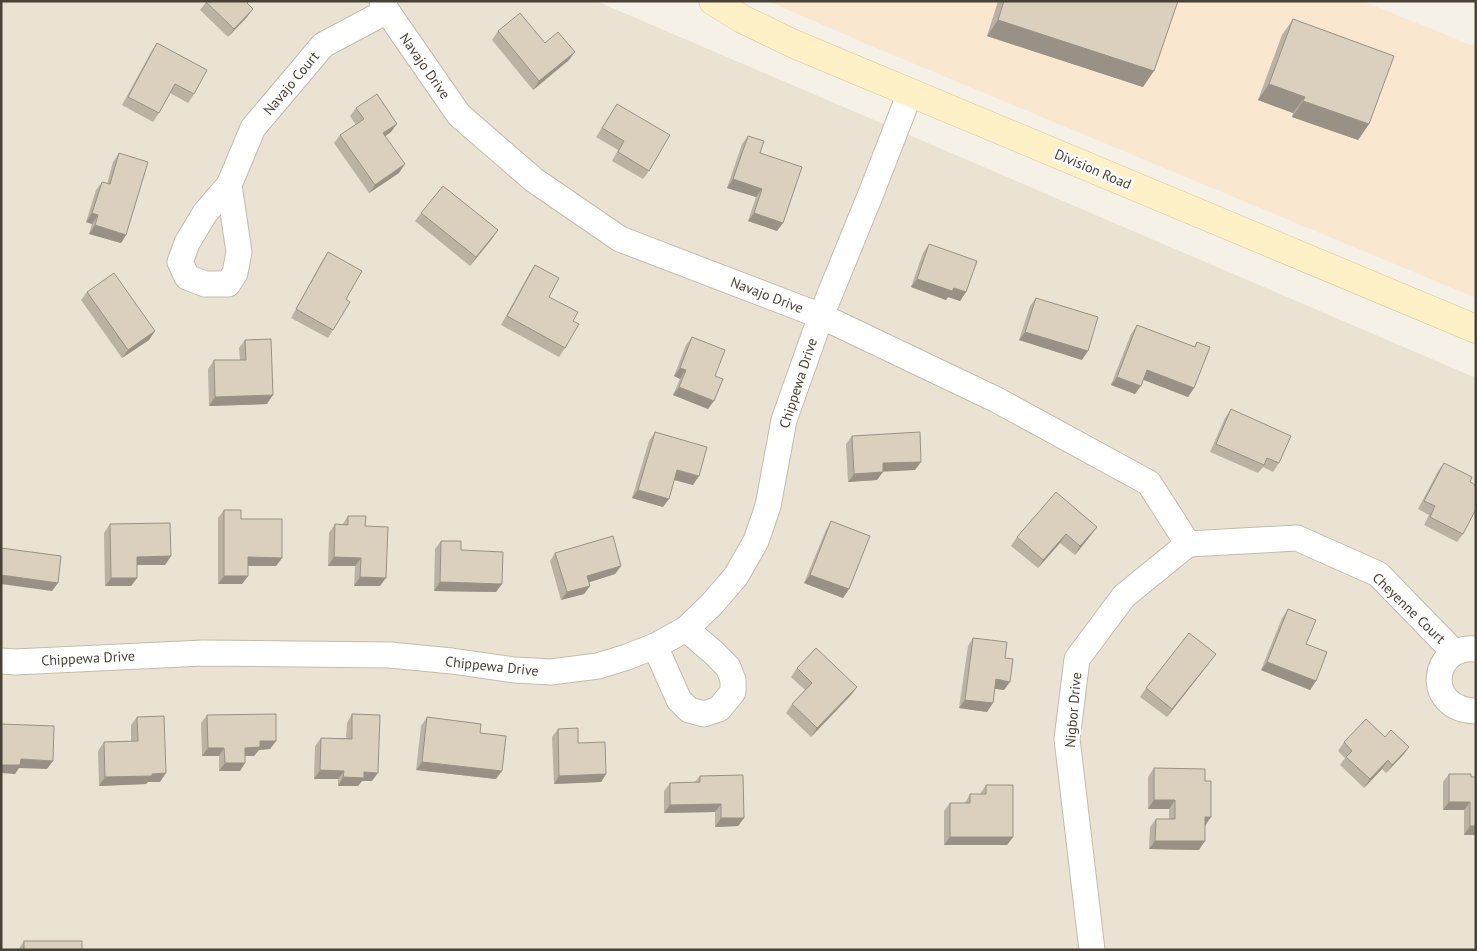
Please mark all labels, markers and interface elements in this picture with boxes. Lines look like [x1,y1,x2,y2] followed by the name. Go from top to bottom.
[396,30,454,102] street label: Navajo Drive
[259,47,323,118] street label: Navajo Court
[1052,145,1134,193] street label: Division Road
[728,273,806,317] street label: Navajo Drive
[775,336,821,430] street label: Chippewa Drive
[1369,569,1449,647] street label: Cheyenne Court
[41,647,135,669] street label: Chippewa Drive
[444,652,540,680] street label: Chippewa Drive
[1061,672,1085,748] street label: Nigbor Drive

